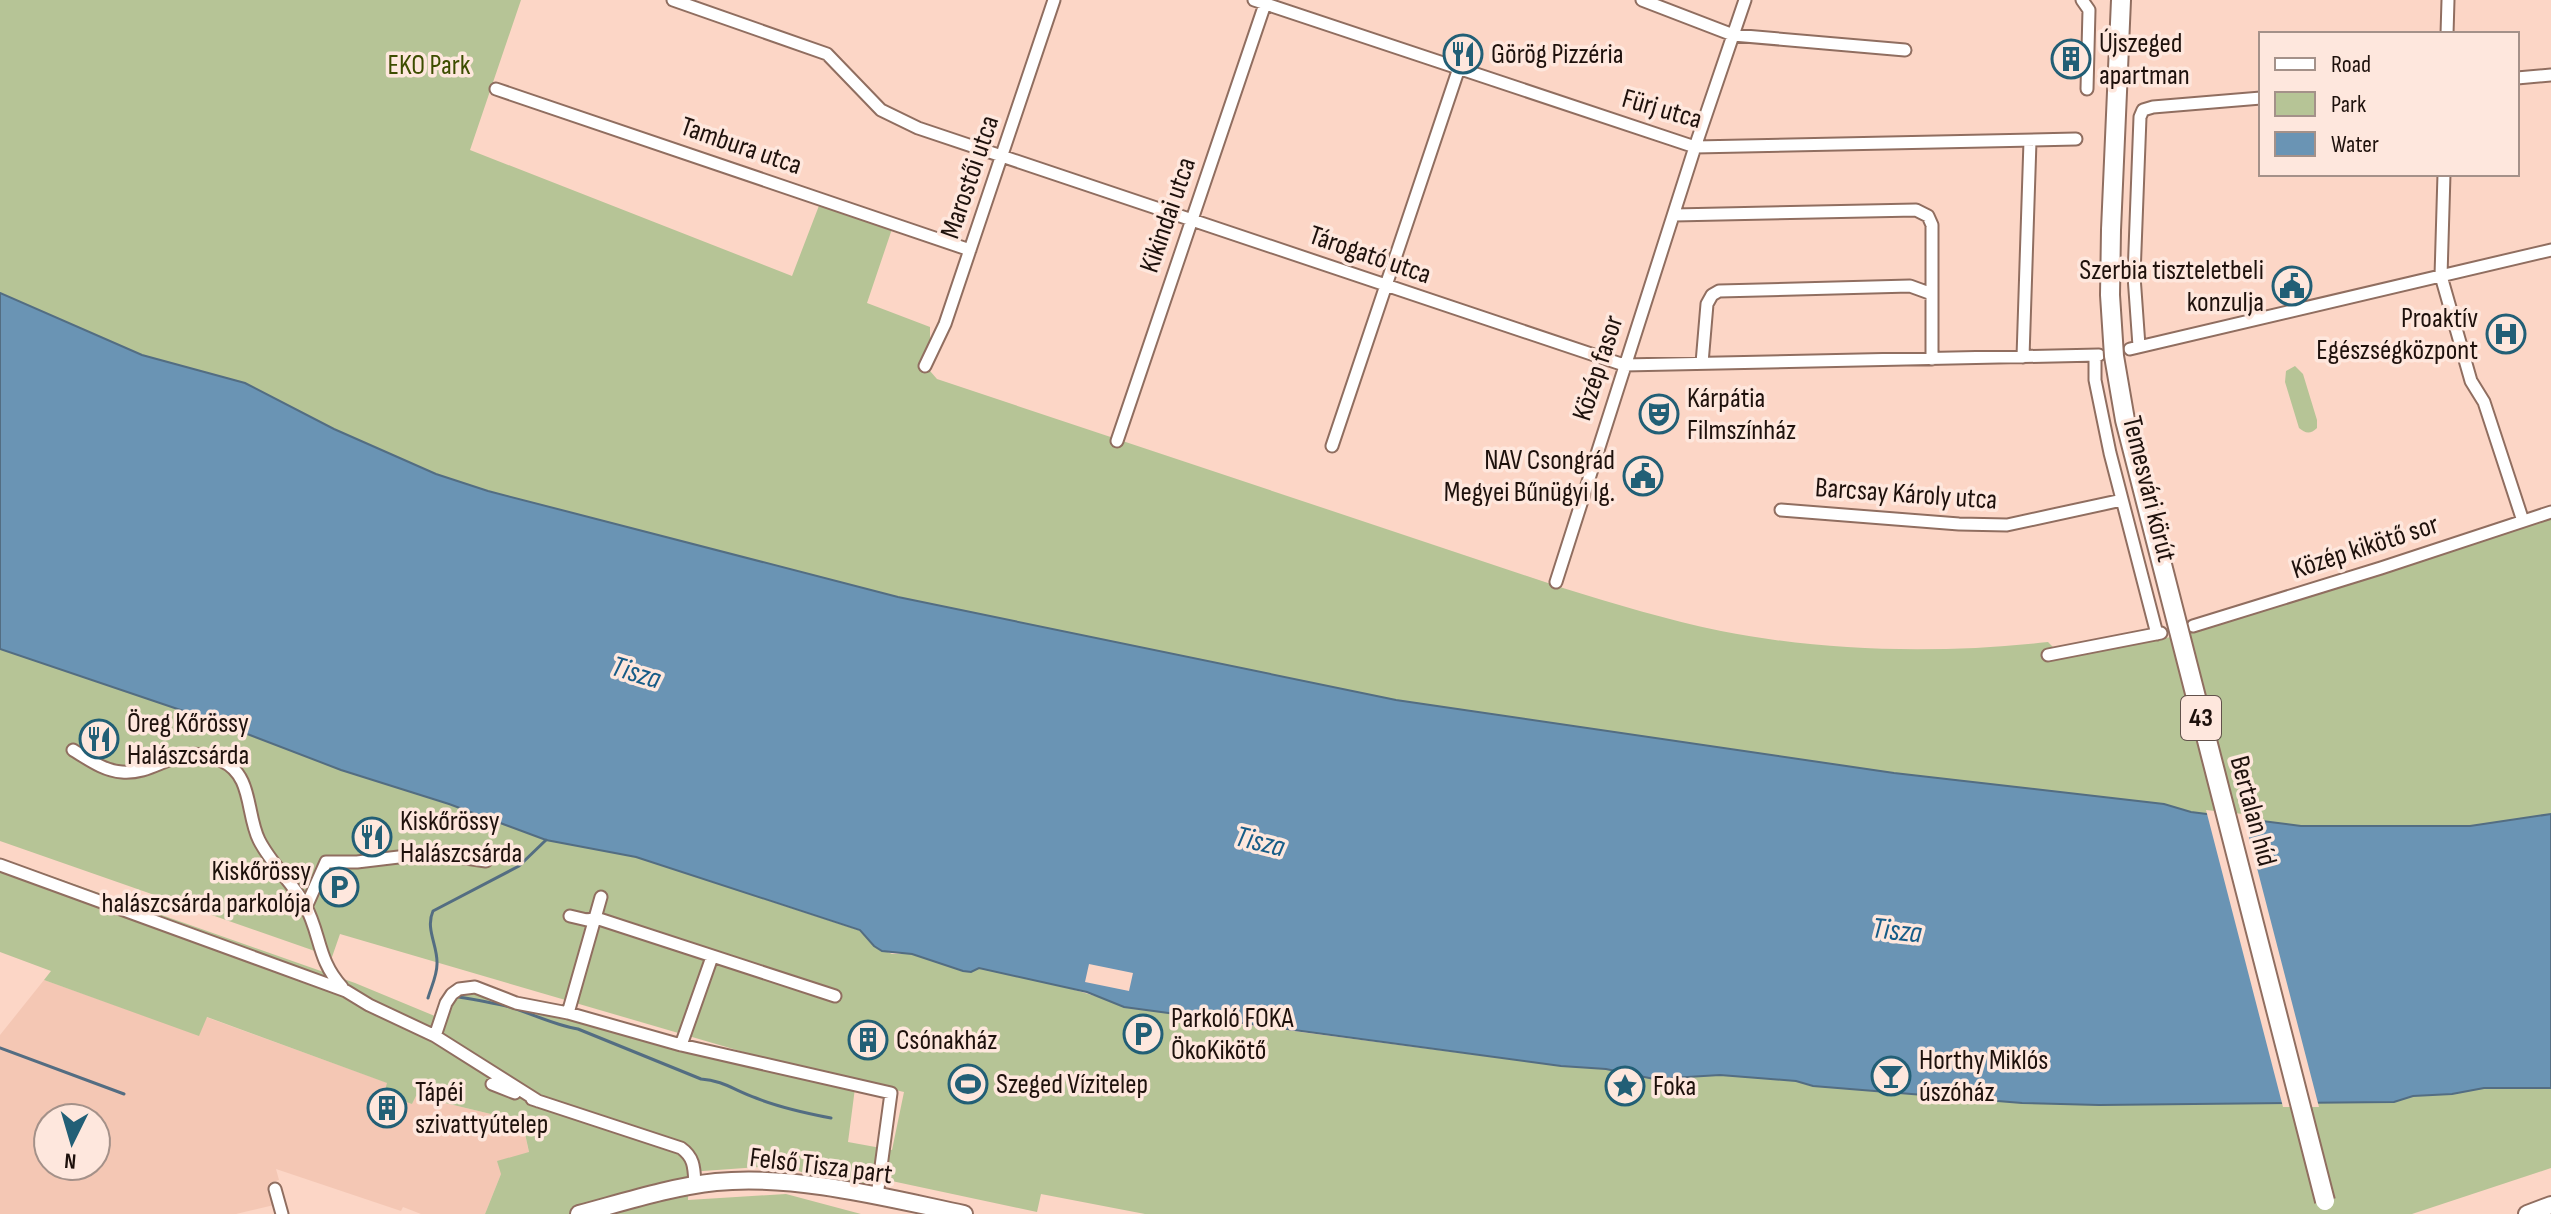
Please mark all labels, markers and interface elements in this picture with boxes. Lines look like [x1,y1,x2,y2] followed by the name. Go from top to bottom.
[2099,27,2190,92] place label: Újszeged apartman
[2259,32,2519,176] legend
[1442,33,1484,75] restaurant icon: Görög Pizzéria
[1491,38,1623,71] place label: Görög Pizzéria
[2050,38,2092,80] building icon: Újszeged apartman
[387,49,471,82] park label: EKO Park
[2331,50,2371,79] text: Road
[1618,82,1706,136] street label: Fürj utca
[2331,90,2366,119] text: Park
[676,110,806,182] street label: Tambura utca
[934,111,1006,243] street label: Marostői utca
[2331,130,2379,159] text: Water
[1133,153,1203,277] street label: Kikindai utca
[1305,219,1435,291] street label: Tárogató utca
[2079,254,2264,319] place label: Szerbia tiszteletbeli konzulja
[2271,265,2313,307] public building icon: Szerbia tiszteletbeli konzulja
[2316,302,2478,367] place label: Proaktív Egészségközpont
[1565,311,1631,425] street label: Közép fasor
[2485,313,2527,355] hospital icon: Proaktív Egészségközpont
[1687,382,1796,447] place label: Kárpátia Filmszínház
[1638,393,1680,435] theatre icon: Kárpátia Filmszínház
[2115,413,2183,565] street label: Temesvári körút
[1444,444,1615,509] place label: NAV Csongrád Megyei Bűnügyi Ig.
[1622,455,1664,497] public building icon: NAV Csongrád Megyei Bűnügyi Ig.
[1814,471,1998,517] street label: Barcsay Károly utca
[2287,508,2443,586] street label: Közép kikötő sor
[607,648,665,698] water label: Tisza
[2181,696,2221,740] road number: 43
[127,707,249,772] place label: Öreg Kőrössy Halászcsárda
[78,718,120,760] restaurant icon: Öreg Kőrössy Halászcsárda
[2222,752,2284,870] street label: Bertalan híd
[400,805,522,870] place label: Kiskőrössy Halászcsárda
[351,816,393,858] restaurant icon: Kiskőrössy Halászcsárda
[1231,818,1289,866] water label: Tisza
[102,855,311,920] place label: Kiskőrössy halászcsárda parkolója
[318,866,360,908] parking icon: Kiskőrössy halászcsárda parkolója
[1870,910,1924,952] water label: Tisza
[1171,1002,1295,1067] place label: Parkoló FOKA ÖkoKikötő
[1122,1013,1164,1055] parking icon: Parkoló FOKA ÖkoKikötő
[847,1019,889,1061] building icon: Csónakház
[896,1024,997,1057] place label: Csónakház
[1919,1044,2048,1109] place label: Horthy Miklós úszóház
[1870,1055,1912,1097] bar icon: Horthy Miklós úszóház
[947,1063,989,1105] sports icon: Szeged Vízitelep
[1604,1065,1646,1107] place icon: Foka
[996,1068,1148,1101] place label: Szeged Vízitelep
[1653,1070,1696,1103] place label: Foka
[415,1076,548,1141] place label: Tápéi szivattyútelep
[366,1087,408,1129] building icon: Tápéi szivattyútelep
[32,1102,112,1182] north arrow
[748,1141,894,1191] street label: Felső Tisza part
[63,1146,77,1174] text: N

